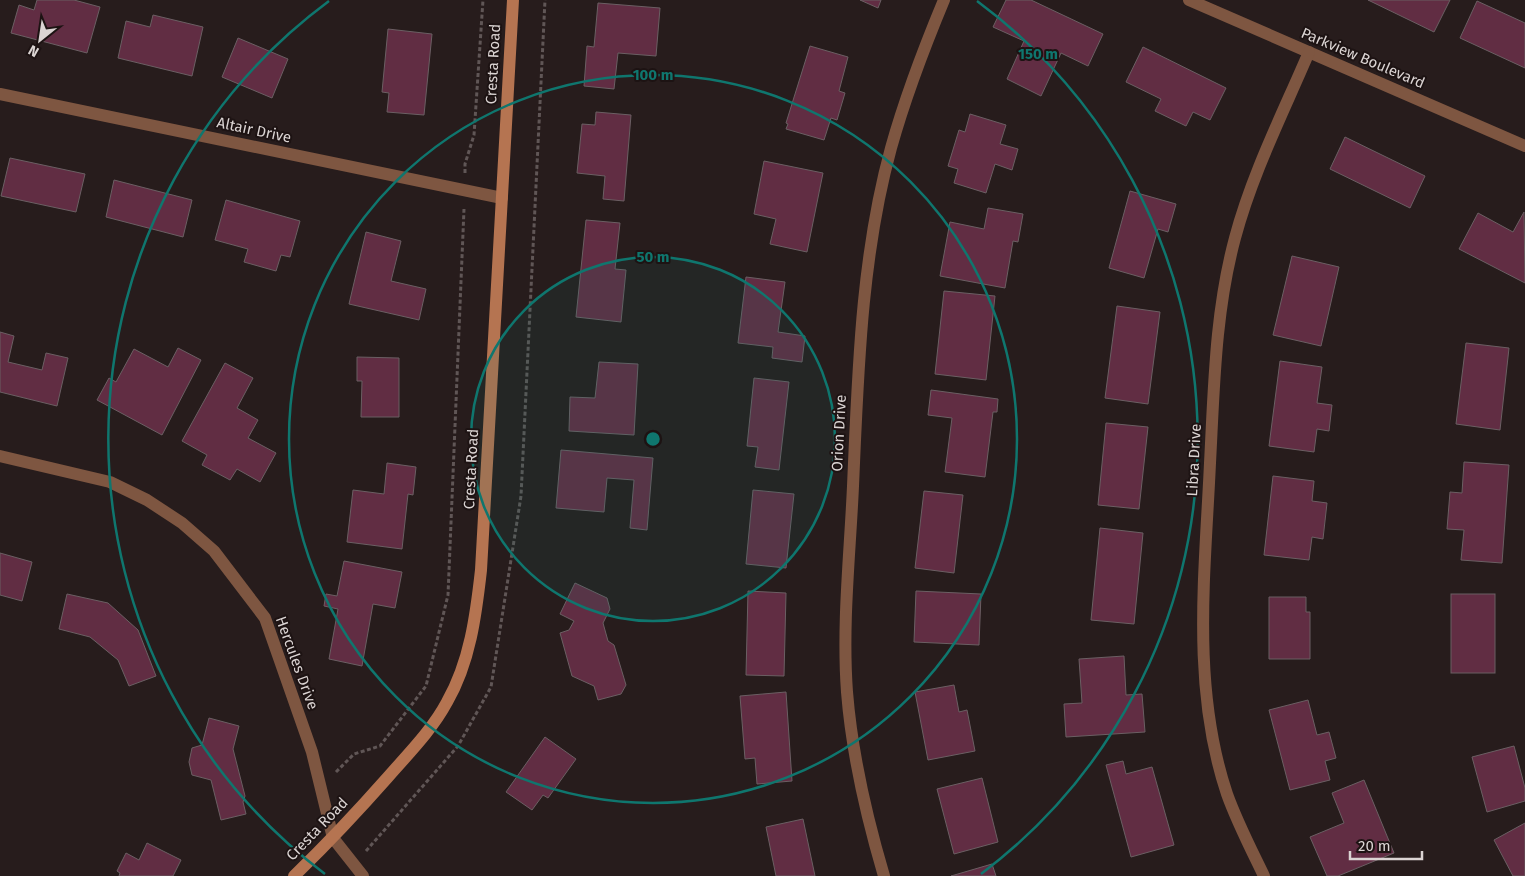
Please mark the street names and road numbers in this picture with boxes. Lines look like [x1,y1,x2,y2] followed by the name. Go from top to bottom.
[482,23,504,105] street label: Cresta Road
[1298,24,1428,92] street label: Parkview Boulevard
[215,113,293,147] street label: Altair Drive
[828,394,850,472] street label: Orion Drive
[1183,423,1205,497] street label: Libra Drive
[460,428,482,510] street label: Cresta Road
[272,614,322,712] street label: Hercules Drive
[282,794,352,864] street label: Cresta Road

